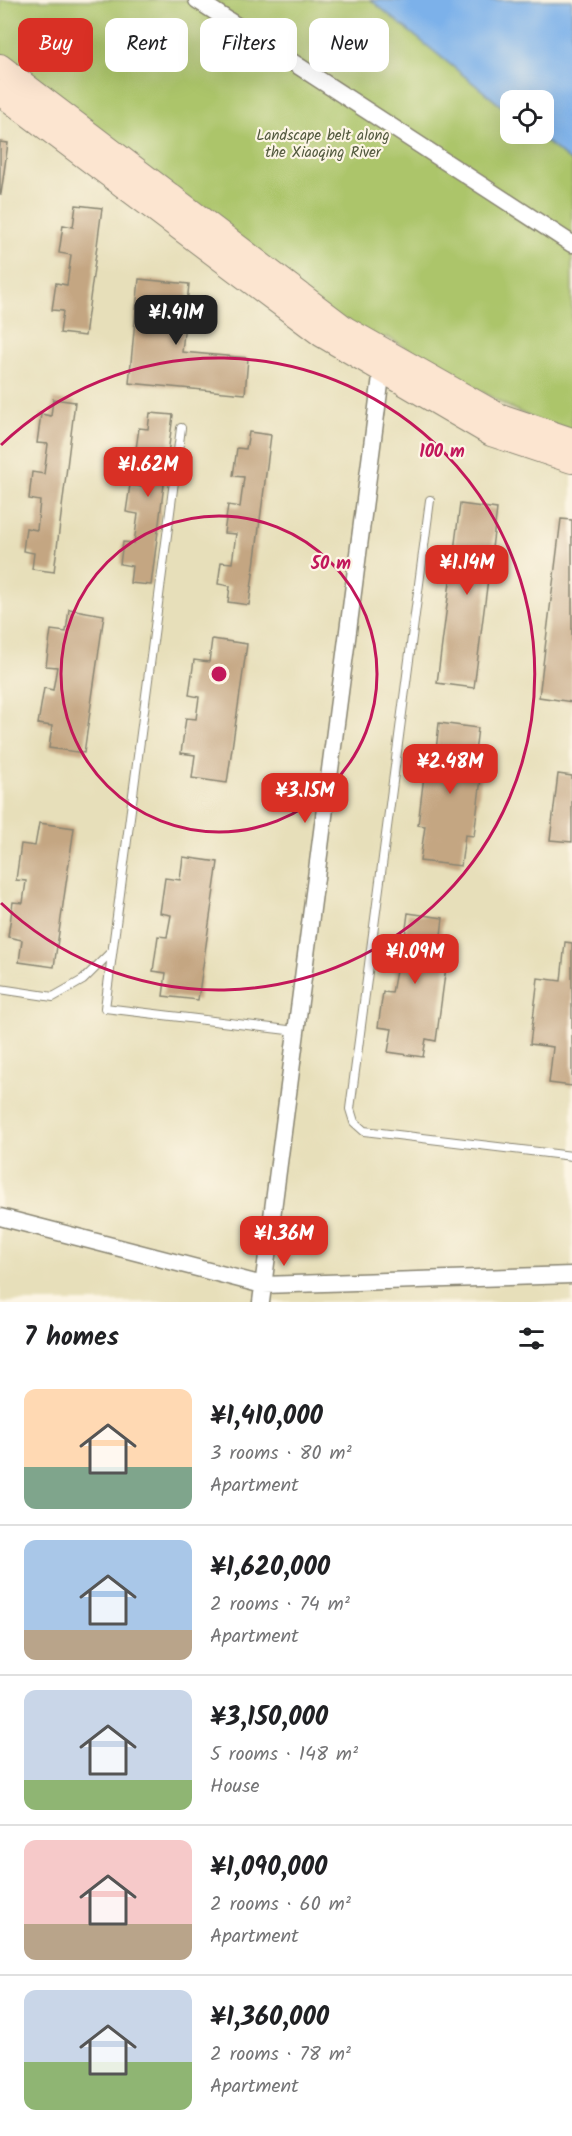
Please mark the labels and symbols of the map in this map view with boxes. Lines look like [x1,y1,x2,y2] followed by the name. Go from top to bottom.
[256,124,390,165] park label: Landscape belt along the Xiaoqing River
[127,295,225,346] pin: ¥1.41M
[419,438,465,467] text: 100 m
[99,447,197,498] pin: ¥1.62M
[418,545,516,596] pin: ¥1.14M
[310,550,351,579] text: 50 m
[209,664,229,684] centre of rings
[401,744,499,795] pin: ¥2.48M
[256,773,354,824] pin: ¥3.15M
[366,934,464,985] pin: ¥1.09M
[235,1216,333,1267] pin: ¥1.36M

